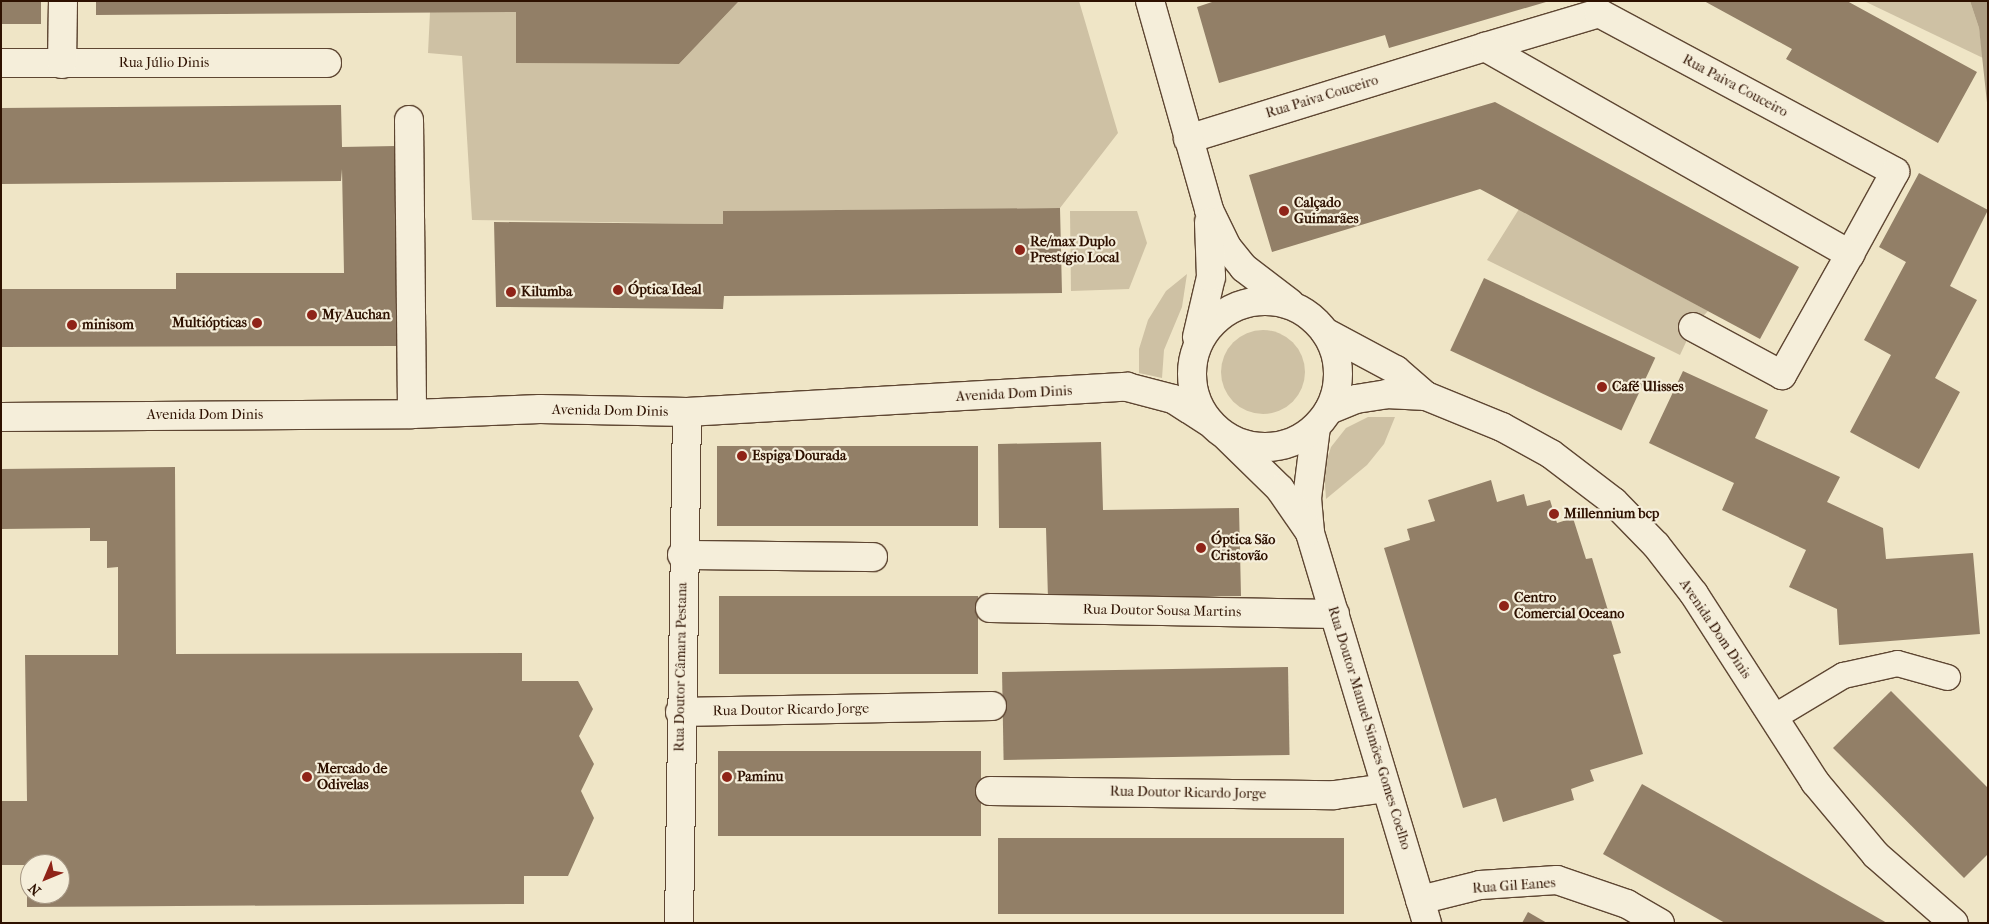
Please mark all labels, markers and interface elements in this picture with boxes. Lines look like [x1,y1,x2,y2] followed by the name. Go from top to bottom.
[1679,51,1791,121] street label: Rua Paiva Couceiro
[119,55,209,71] street label: Rua Júlio Dinis
[1264,72,1380,122] street label: Rua Paiva Couceiro
[1294,195,1359,228] place label: Calçado Guimarães
[1278,205,1290,217] marker: Calçado Guimarães
[1030,234,1119,266] place label: Re/max Duplo Prestígio Local
[1014,244,1026,256] marker: Re/max Duplo Prestígio Local
[628,282,702,298] place label: Óptica Ideal
[521,284,572,300] place label: Kilumba
[612,284,624,296] marker: Óptica Ideal
[505,286,517,298] marker: Kilumba
[322,307,390,323] place label: My Auchan
[306,309,318,321] marker: My Auchan
[172,315,247,331] place label: Multiópticas
[82,317,134,333] place label: minisom
[251,317,263,329] marker: Multiópticas
[66,319,78,331] marker: minisom
[1612,379,1684,395] place label: Café Ulisses
[1596,381,1608,393] marker: Café Ulisses
[955,383,1073,405] street label: Avenida Dom Dinis
[552,402,668,420] street label: Avenida Dom Dinis
[147,407,263,423] street label: Avenida Dom Dinis
[752,448,846,464] place label: Espiga Dourada
[736,450,748,462] marker: Espiga Dourada
[1564,506,1659,522] place label: Millennium bcp
[1548,508,1560,520] marker: Millennium bcp
[1211,532,1275,564] place label: Óptica São Cristovão
[1195,542,1207,554] marker: Óptica São Cristovão
[1676,576,1754,682] street label: Avenida Dom Dinis
[671,582,691,752] street label: Rua Doutor Câmara Pestana
[1514,590,1624,622] place label: Centro Comercial Oceano
[1498,600,1510,612] marker: Centro Comercial Oceano
[1083,601,1241,621] street label: Rua Doutor Sousa Martins
[1324,604,1414,852] street label: Rua Doutor Manuel Simões Gomes Coelho
[713,700,869,720] street label: Rua Doutor Ricardo Jorge
[317,761,387,794] place label: Mercado de Odivelas
[737,769,783,785] place label: Paminu
[301,771,313,783] marker: Mercado de Odivelas
[721,771,733,783] marker: Paminu
[1110,783,1266,803] street label: Rua Doutor Ricardo Jorge
[20,854,70,904] north arrow
[1472,875,1556,897] street label: Rua Gil Eanes
[25,879,45,899] text: N

